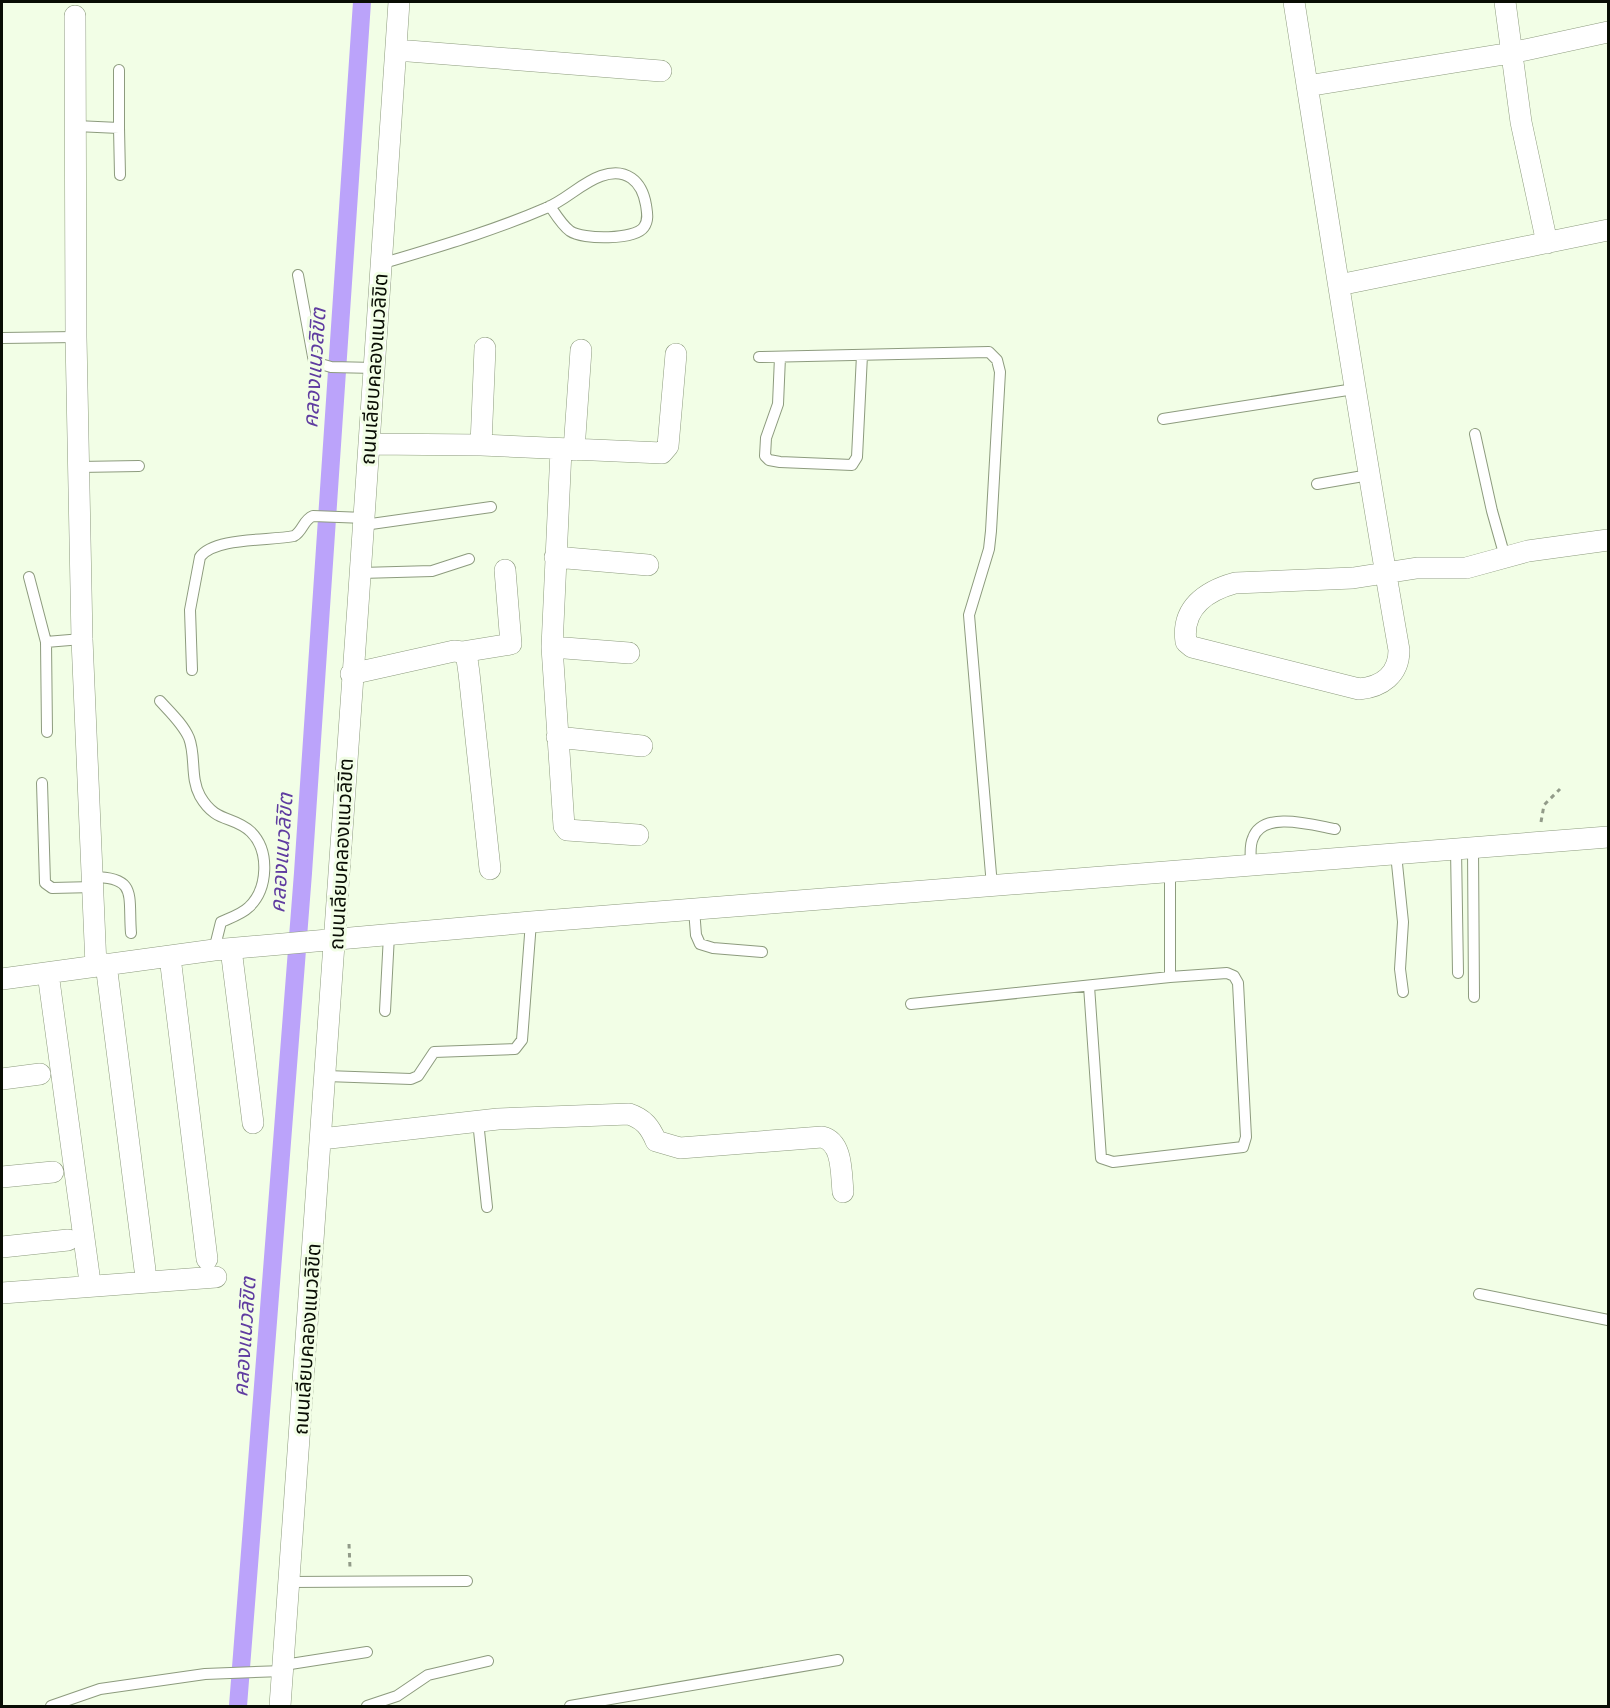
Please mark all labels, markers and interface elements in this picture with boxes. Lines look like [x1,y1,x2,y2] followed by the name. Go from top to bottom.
[355,272,393,466] street label: ถนนเลียบคลองแนวลิขิต
[297,306,331,429] water label: คลองแนวลิขิต
[324,758,358,950] street label: ถนนเลียบคลองแนวลิขิต
[264,791,298,914] water label: คลองแนวลิขิต
[288,1242,326,1436] street label: ถนนเลียบคลองแนวลิขิต
[227,1275,261,1398] water label: คลองแนวลิขิต

